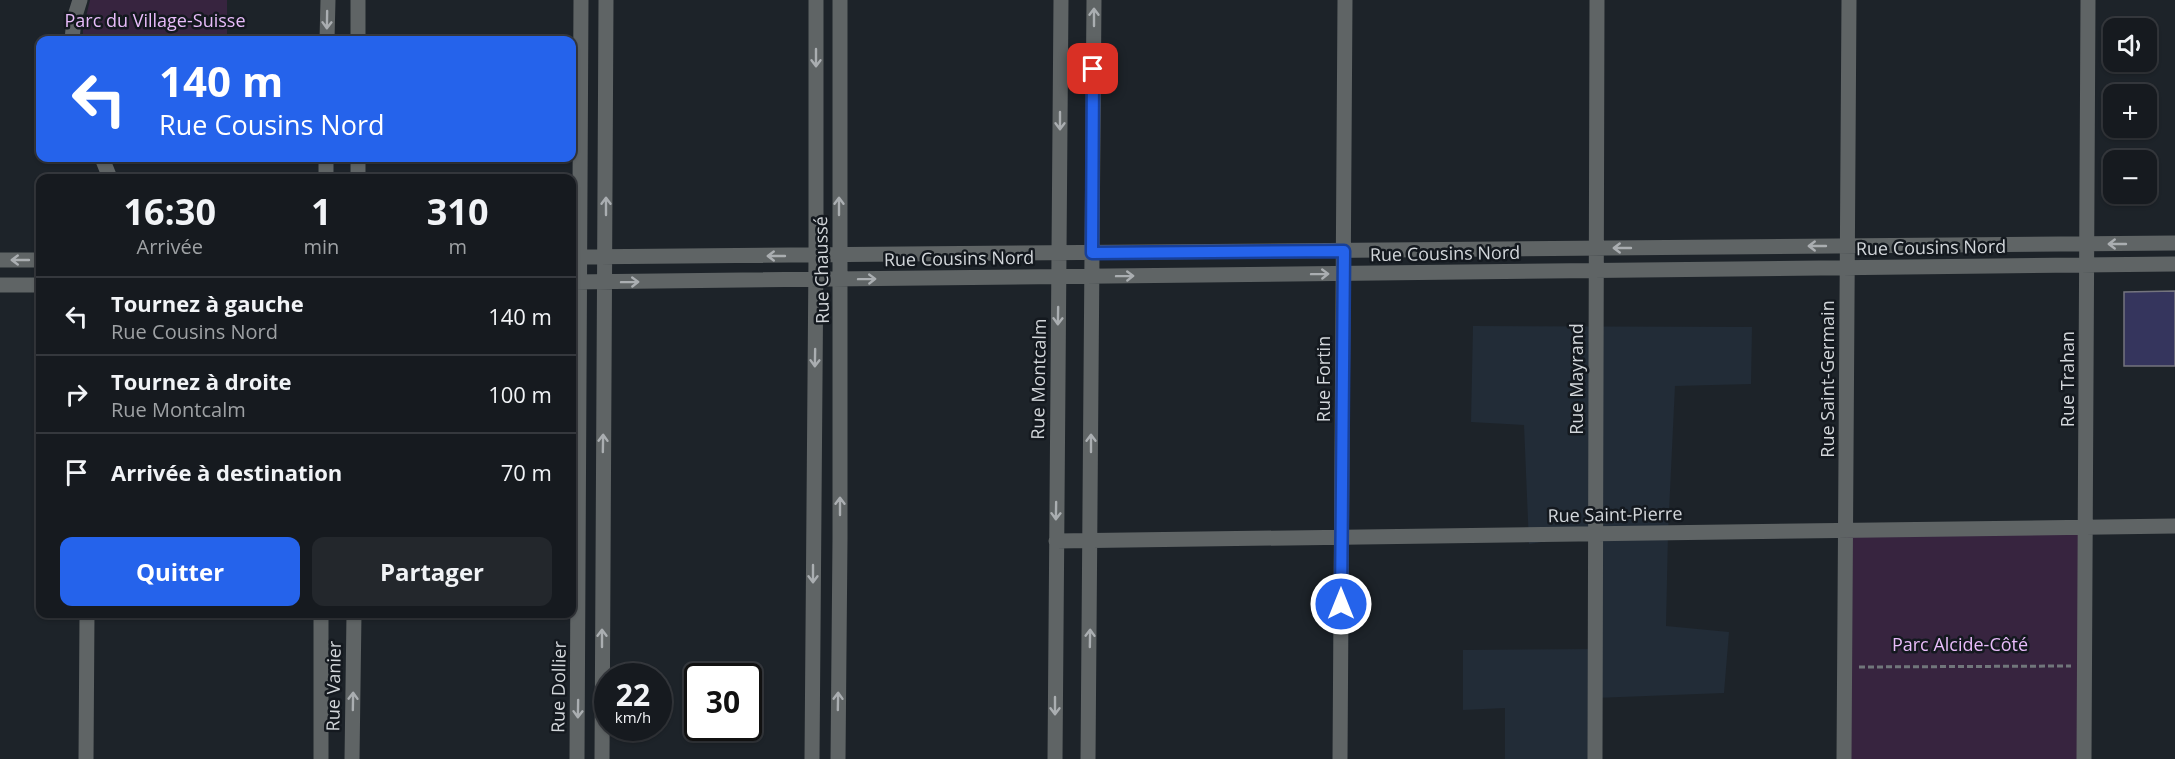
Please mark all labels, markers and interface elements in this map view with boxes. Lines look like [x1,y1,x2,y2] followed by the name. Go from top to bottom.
[1088,7,1099,27] one-way arrow
[65,8,245,32] park label: Parc du Village-Suisse
[321,10,333,30] one-way arrow
[2103,18,2157,204] map controls
[2103,18,2157,72] button: sound
[1067,43,1118,94] pin
[810,48,822,68] one-way arrow
[159,52,283,109] text: 140 m
[1076,52,1109,85] icon: arrive
[60,60,138,138] icon: left
[2103,84,2157,138] button: +
[159,106,384,143] text: Rue Cousins Nord
[1054,111,1066,131] one-way arrow
[2103,150,2157,204] button: −
[123,187,216,236] text: 16:30
[311,187,332,236] text: 1
[427,187,489,236] text: 310
[600,196,612,216] one-way arrow
[833,196,845,216] one-way arrow
[808,216,834,324] street label: Rue Chaussé
[136,233,203,260] text: Arrivée
[303,233,339,260] text: min
[448,233,467,260] text: m
[1856,234,2006,260] street label: Rue Cousins Nord
[2107,238,2127,250] one-way arrow
[1370,240,1520,266] street label: Rue Cousins Nord
[1807,240,1827,252] one-way arrow
[1612,242,1632,254] one-way arrow
[884,245,1034,271] street label: Rue Cousins Nord
[766,250,786,262] one-way arrow
[11,254,31,266] one-way arrow
[1309,268,1329,279] one-way arrow
[1114,270,1134,282] one-way arrow
[856,273,876,285] one-way arrow
[619,276,639,287] one-way arrow
[111,288,304,318] text: Tournez à gauche
[60,300,93,333] icon: left
[1815,300,1839,458] street label: Rue Saint-Germain
[488,301,552,331] text: 140 m
[1052,306,1064,326] one-way arrow
[111,318,278,345] text: Rue Cousins Nord
[1025,318,1051,440] street label: Rue Montcalm
[1564,323,1588,435] street label: Rue Mayrand
[2055,331,2079,427] street label: Rue Trahan
[1311,336,1335,422] street label: Rue Fortin
[809,348,821,368] one-way arrow
[111,366,292,396] text: Tournez à droite
[60,378,93,411] icon: right
[488,379,552,409] text: 100 m
[111,396,246,423] text: Rue Montcalm
[598,433,609,453] one-way arrow
[1085,433,1097,453] one-way arrow
[60,456,93,489] icon: arrive
[111,457,342,487] text: Arrivée à destination
[501,457,552,487] text: 70 m
[834,496,846,516] one-way arrow
[1050,501,1062,521] one-way arrow
[1547,501,1683,527] street label: Rue Saint-Pierre
[60,537,300,606] button: Quitter
[312,537,552,606] button: Partager
[807,564,819,584] one-way arrow
[1309,572,1373,636] position arrow
[596,628,608,648] one-way arrow
[1084,628,1096,648] one-way arrow
[1892,632,2028,656] park label: Parc Alcide-Côté
[320,640,346,732] street label: Rue Vanier
[545,640,571,733] street label: Rue Dollier
[684,663,762,741] speed limit sign: 30
[616,674,650,715] text: 22
[347,691,359,711] one-way arrow
[833,691,844,711] one-way arrow
[1049,696,1061,716] one-way arrow
[572,699,584,719] one-way arrow
[615,707,651,727] text: km/h

